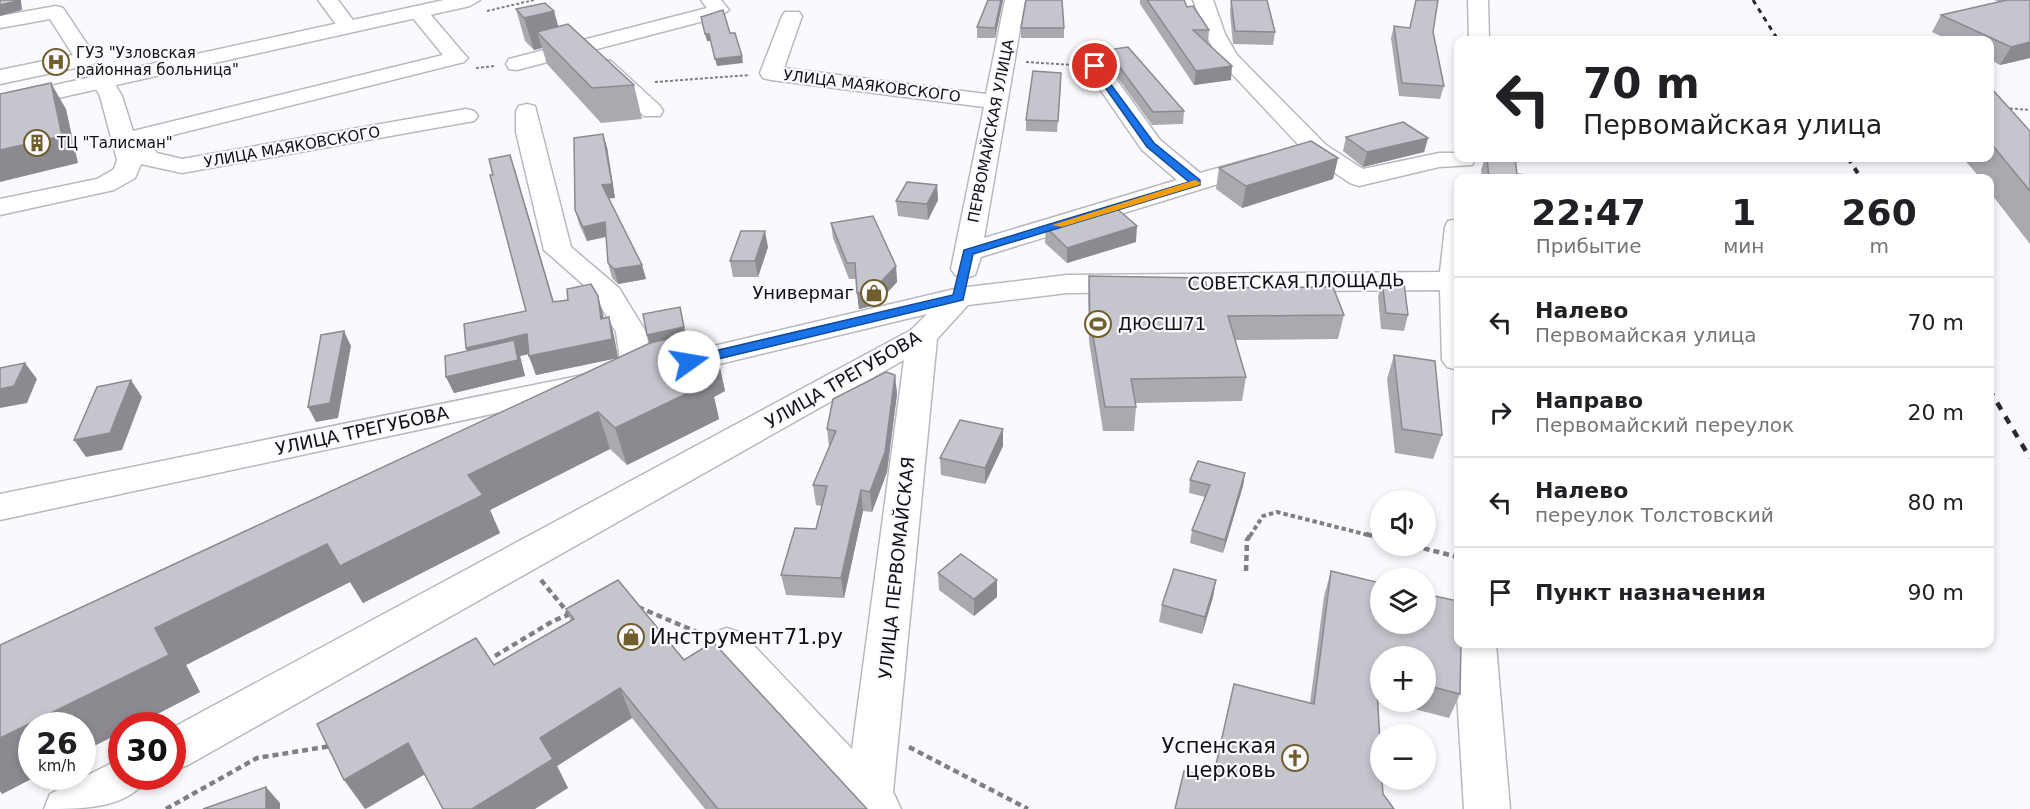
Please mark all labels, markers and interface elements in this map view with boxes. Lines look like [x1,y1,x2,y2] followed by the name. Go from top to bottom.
[963,37,1018,224] street label: ПЕРВОМАЙСКАЯ УЛИЦА
[1069,40,1120,91] pin
[76,44,239,79] place label: ГУЗ "Узловская районная больница"
[41,47,71,77] hospital icon: ГУЗ "Узловская районная больница"
[1078,49,1111,82] icon: arrive
[1583,59,1700,108] text: 70 m
[1484,60,1562,138] icon: left
[782,66,962,106] street label: УЛИЦА МАЯКОВСКОГО
[1583,109,1882,140] text: Первомайская улица
[203,123,381,171] street label: УЛИЦА МАЯКОВСКОГО
[22,128,52,158] building icon: ТЦ "Талисман"
[56,134,173,152] place label: ТЦ "Талисман"
[1531,192,1646,233] text: 22:47
[1731,192,1756,233] text: 1
[1842,192,1917,233] text: 260
[1536,234,1641,258] text: Прибытие
[1723,234,1764,258] text: мин
[1869,234,1889,258] text: m
[1187,269,1405,294] street label: СОВЕТСКАЯ ПЛОЩАДЬ
[859,278,889,308] shop icon: Универмаг
[752,282,854,303] place label: Универмаг
[1535,298,1628,323] text: Налево
[1484,306,1517,339] icon: left
[1083,309,1113,339] sports icon: ДЮСШ71
[1908,310,1964,335] text: 70 m
[1118,313,1206,334] place label: ДЮСШ71
[1535,323,1757,347] text: Первомайская улица
[761,326,925,433] street label: УЛИЦА ТРЕГУБОВА
[657,330,721,394] position arrow
[1535,388,1643,413] text: Направо
[1484,396,1517,429] icon: right
[1908,400,1964,425] text: 20 m
[273,402,451,459] street label: УЛИЦА ТРЕГУБОВА
[1535,413,1794,437] text: Первомайский переулок
[874,456,919,680] street label: УЛИЦА ПЕРВОМАЙСКАЯ
[1535,478,1628,503] text: Налево
[1484,486,1517,519] icon: left
[1370,490,1436,790] map controls
[1370,490,1436,556] button: sound
[1908,490,1964,515] text: 80 m
[1535,503,1774,527] text: переулок Толстовский
[1370,568,1436,634] button: layers
[1484,576,1517,609] icon: arrive
[1535,580,1766,605] text: Пункт назначения
[1908,580,1964,605] text: 90 m
[616,622,646,652] shop icon: Инструмент71.ру
[650,625,843,649] place label: Инструмент71.ру
[1370,646,1436,712] button: +
[108,712,186,790] speed limit sign: 30
[1370,724,1436,790] button: −
[36,726,78,761] text: 26
[1162,734,1276,782] place label: Успенская церковь
[1280,743,1310,773] church icon: Успенская церковь
[38,757,76,775] text: km/h

